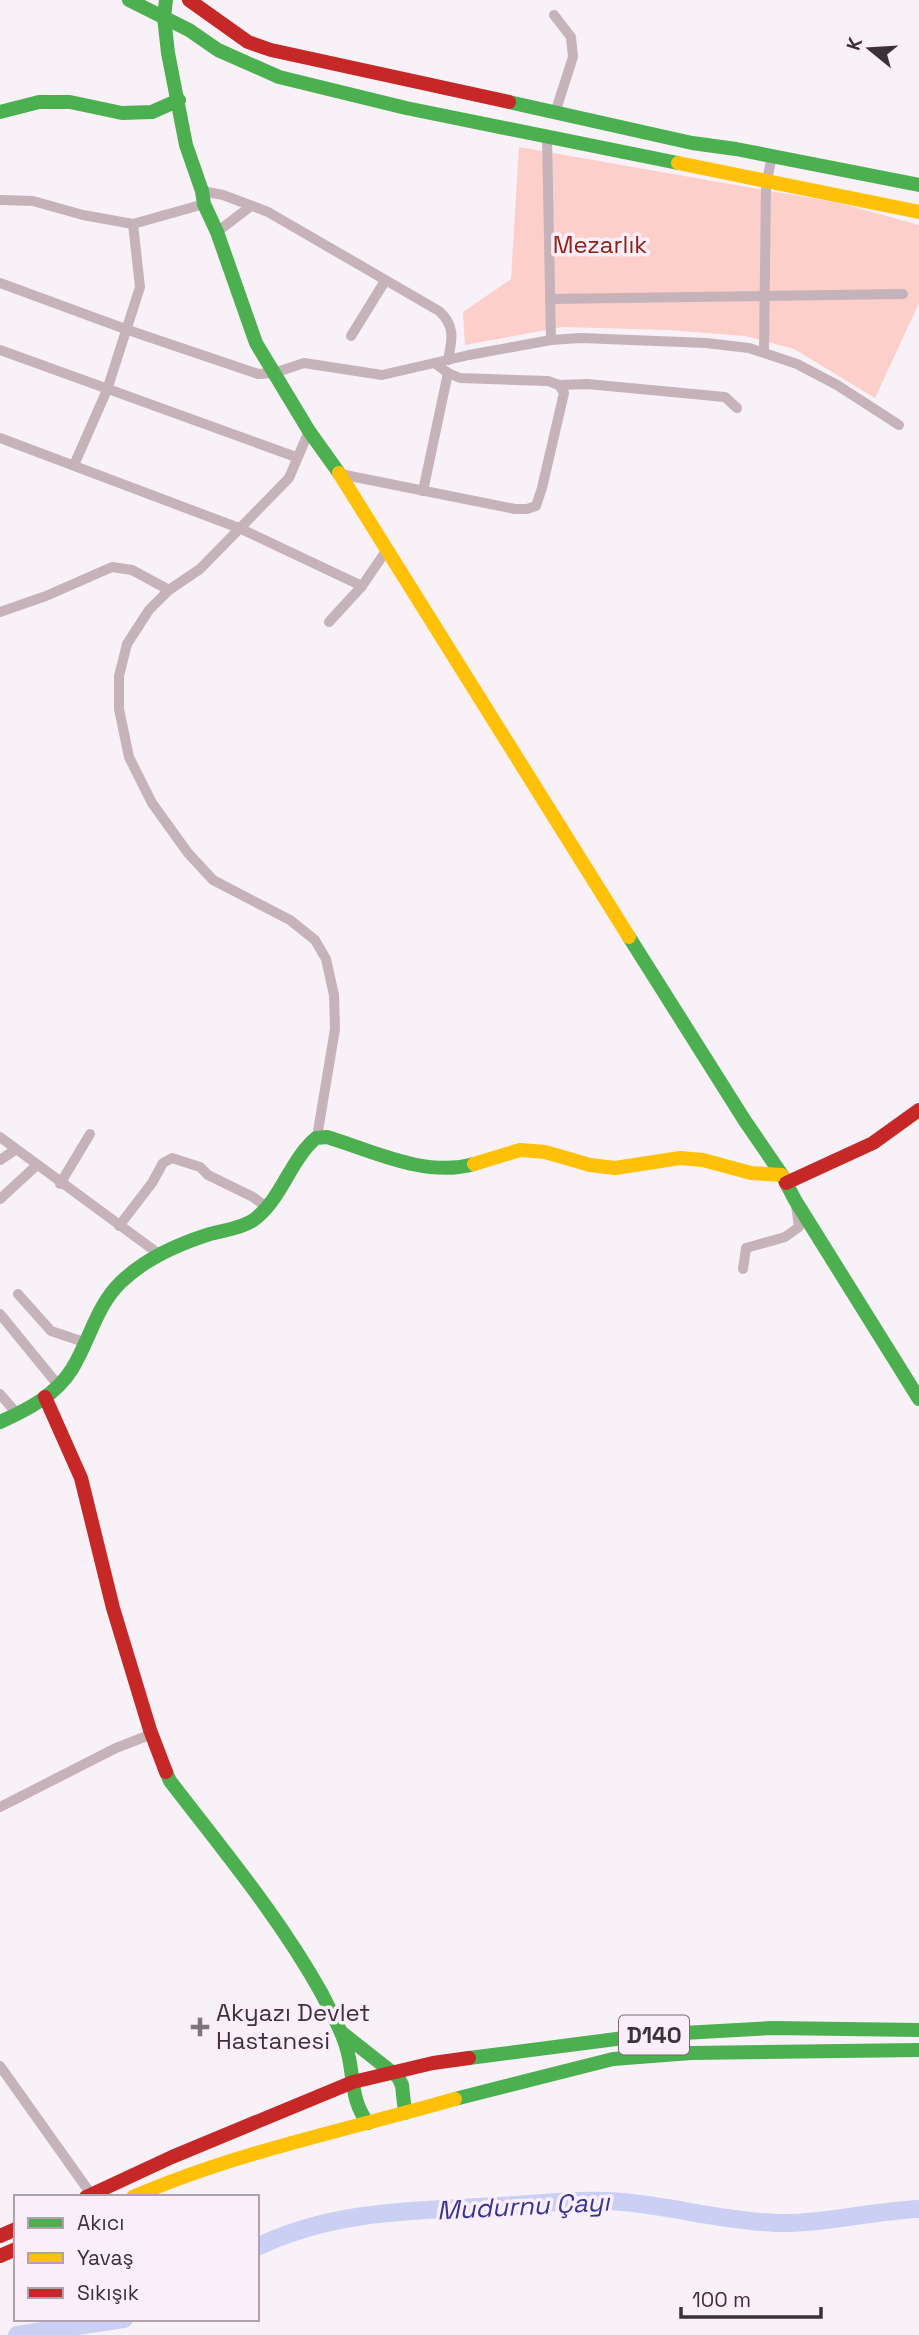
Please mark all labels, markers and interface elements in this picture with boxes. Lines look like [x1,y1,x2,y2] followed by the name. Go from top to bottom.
[835,14,905,84] north arrow
[841,34,868,53] text: K
[553,229,647,260] park label: Mezarlık
[216,1997,370,2056] place label: Akyazı Devlet Hastanesi
[619,2016,689,2054] road number: D140
[190,2017,210,2037] marker: Akyazı Devlet Hastanesi
[436,2184,612,2227] water label: Mudurnu Çayı
[14,2195,259,2321] legend
[77,2209,124,2236] text: Akıcı
[77,2244,134,2271] text: Yavaş
[681,2276,821,2320] scale bar
[77,2279,139,2306] text: Sıkışık
[692,2286,751,2313] text: 100 m

